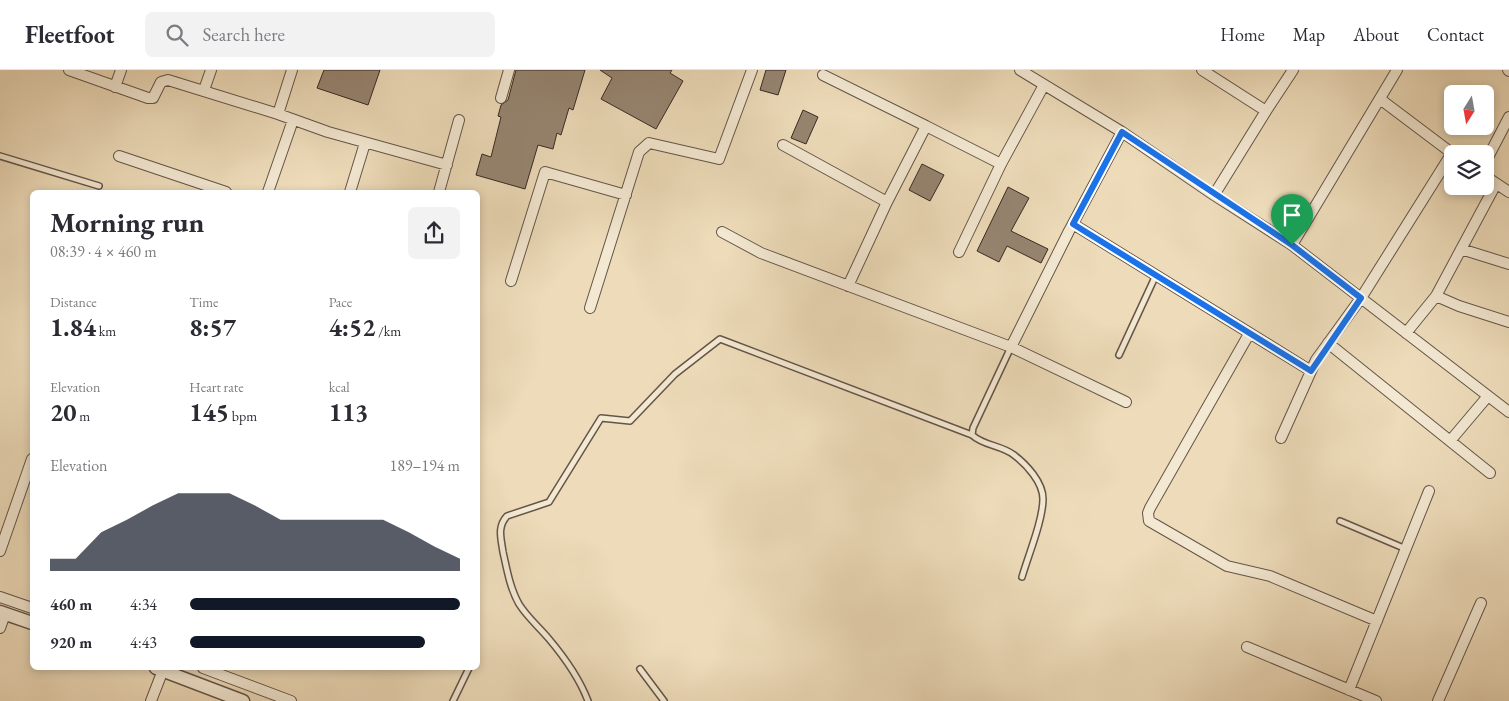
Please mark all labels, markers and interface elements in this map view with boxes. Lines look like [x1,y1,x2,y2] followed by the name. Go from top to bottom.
[145,12,495,57] search box
[25,19,115,50] text: Fleetfoot
[163,21,191,49] icon: search
[203,22,285,47] text: Search here
[1220,23,1265,46] text: Home
[1293,23,1325,46] text: Map
[1353,23,1399,46] text: About
[1427,23,1484,46] text: Contact
[1444,85,1494,135] north arrow
[1444,85,1494,195] map controls
[1444,145,1494,195] button: layers
[1271,194,1313,245] pin
[1278,201,1306,229] icon: arrive
[50,204,204,240] text: Morning run
[408,207,460,259] button: share
[50,241,157,262] text: 08:39 · 4 × 460 m
[50,293,97,311] text: Distance
[189,293,219,311] text: Time
[329,293,352,311] text: Pace
[50,311,96,343] text: 1.84
[189,311,236,343] text: 8:57
[329,311,375,343] text: 4:52
[96,322,116,340] text: km
[375,322,401,340] text: /km
[50,378,100,396] text: Elevation
[189,378,244,396] text: Heart rate
[329,378,350,396] text: kcal
[50,396,76,428] text: 20
[189,396,229,428] text: 145
[329,396,368,428] text: 113
[76,407,90,425] text: m
[229,407,257,425] text: bpm
[50,455,108,476] text: Elevation
[389,455,460,476] text: 189–194 m
[50,594,92,615] text: 460 m
[130,594,157,615] text: 4:34
[50,632,92,653] text: 920 m
[130,632,157,653] text: 4:43

